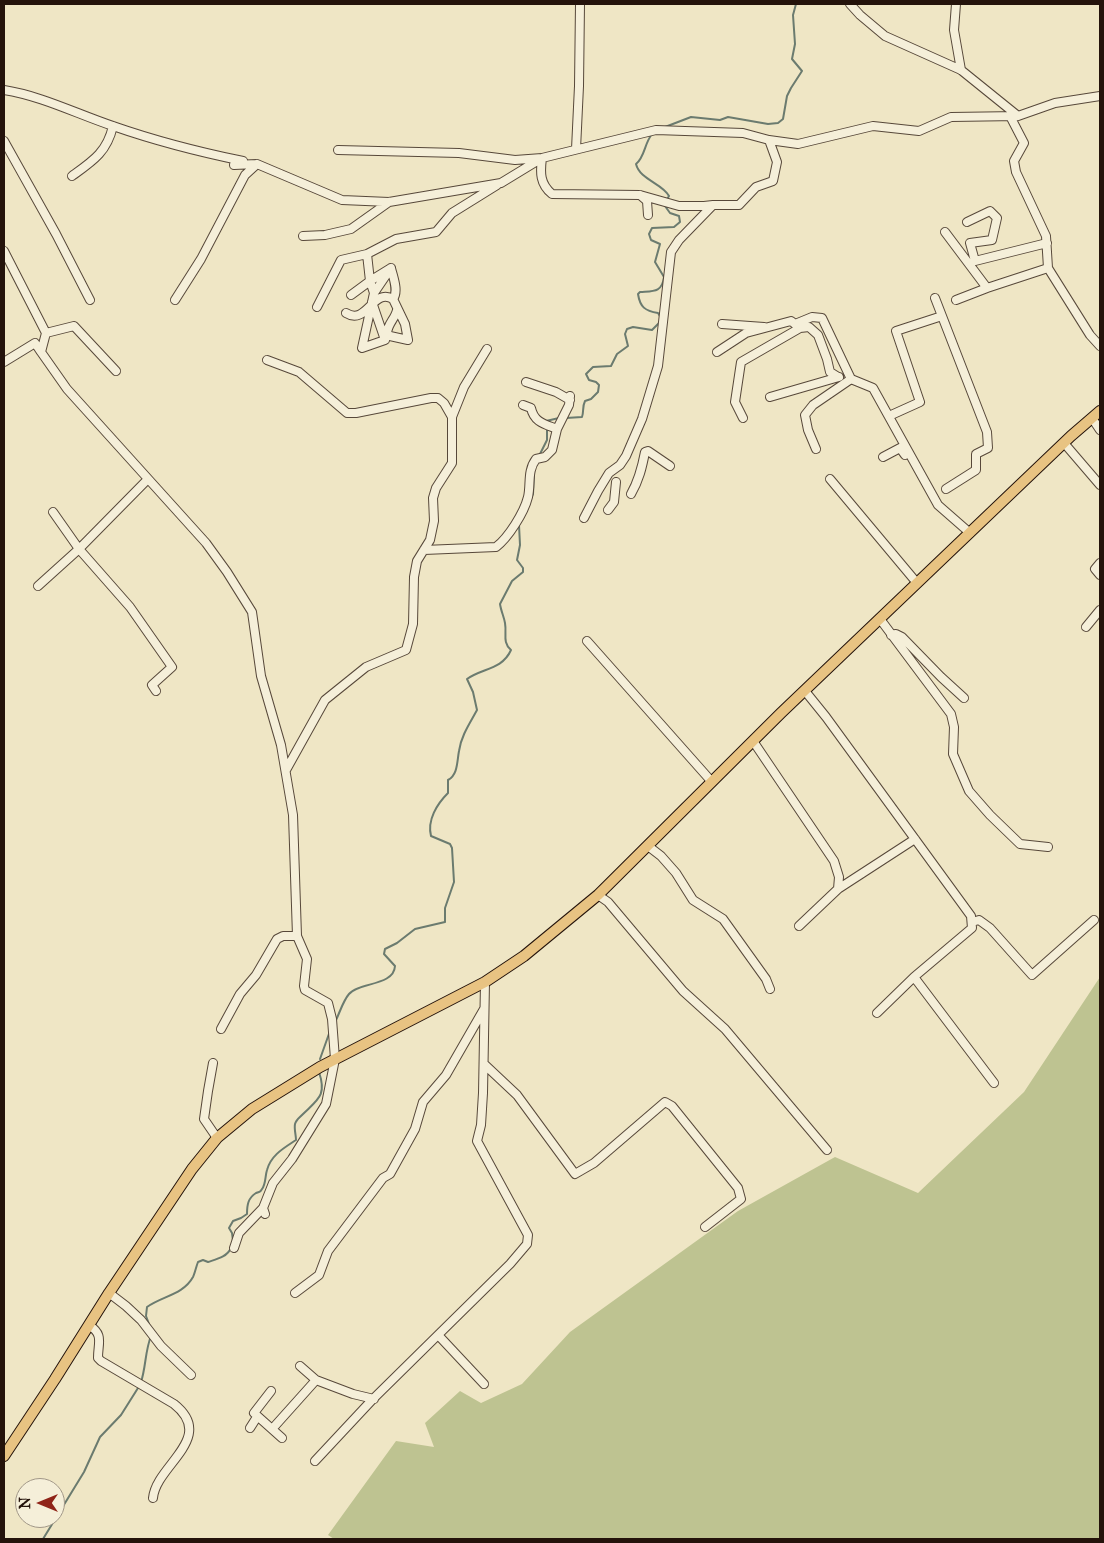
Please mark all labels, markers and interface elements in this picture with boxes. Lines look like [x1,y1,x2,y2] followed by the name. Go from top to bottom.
[15,1478,65,1528] north arrow
[17,1497,34,1509] text: N

